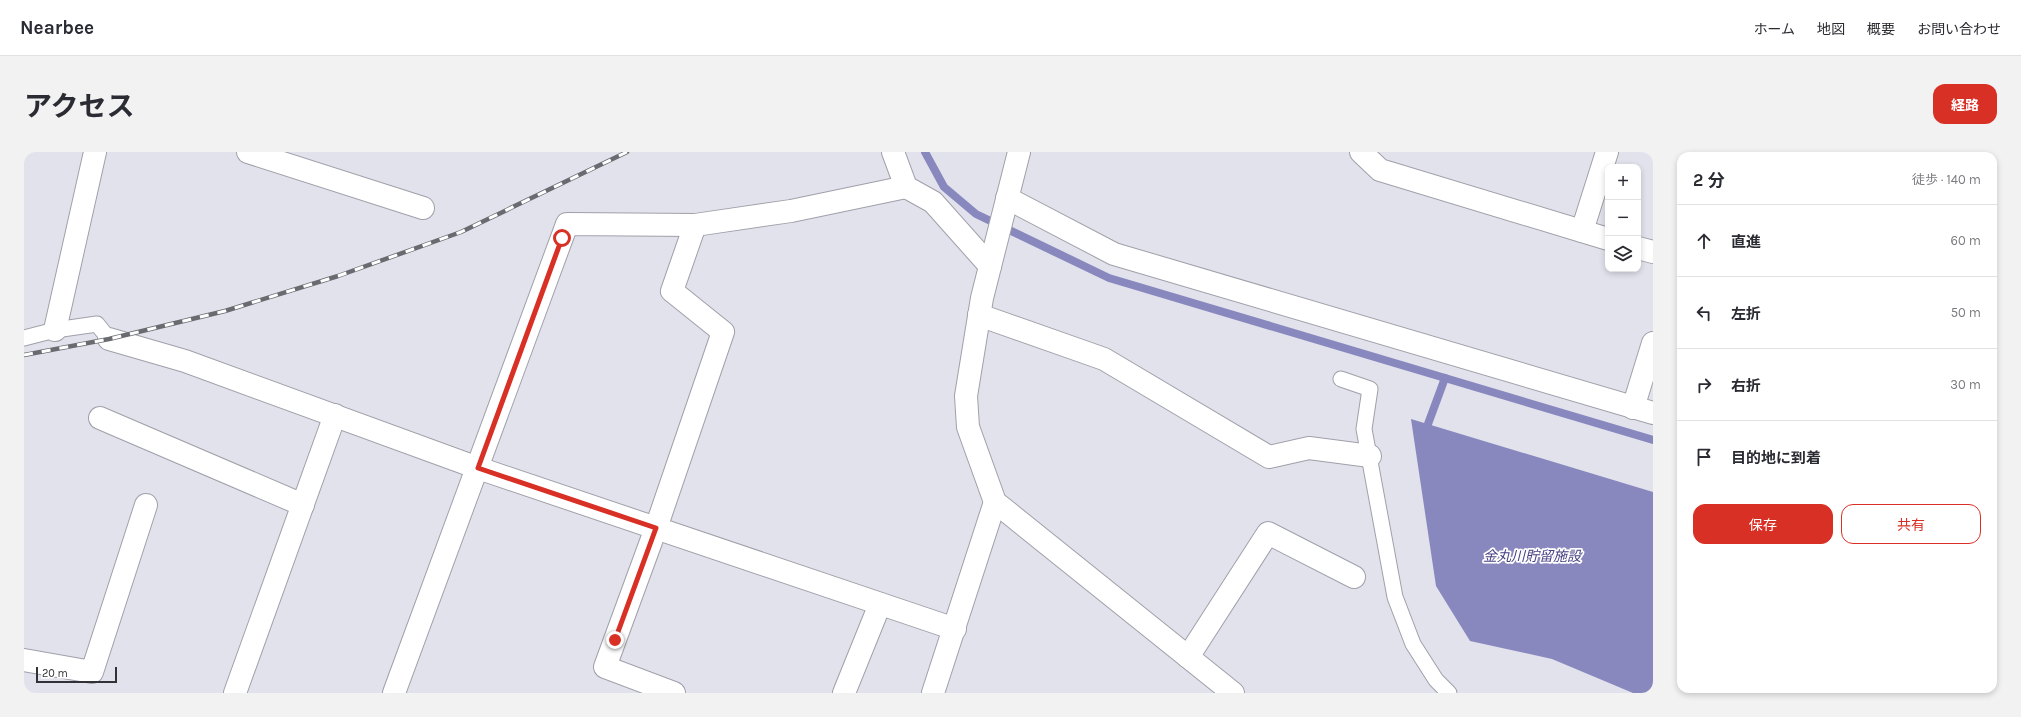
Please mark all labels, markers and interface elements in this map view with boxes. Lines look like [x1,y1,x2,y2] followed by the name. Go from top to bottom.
[20,17,94,39] text: Nearbee
[1753,21,1795,38] text: ホーム
[1817,21,1845,38] text: 地図
[1867,21,1895,38] text: 概要
[1917,21,2001,38] text: お問い合わせ
[1933,84,1997,124] button: 経路
[24,90,135,123] text: アクセス
[1605,164,1641,272] map controls
[1605,164,1641,200] button: +
[1693,170,1725,190] text: 2 分
[1912,172,1981,187] text: 徒歩 · 140 m
[1605,200,1641,236] button: −
[553,229,571,247] route start
[1693,230,1715,252] icon: ahead
[1731,233,1761,251] text: 直進
[1951,233,1981,248] text: 60 m
[1605,236,1641,272] button: layers
[1693,302,1715,324] icon: left
[1731,305,1761,323] text: 左折
[1951,305,1981,320] text: 50 m
[1693,374,1715,396] icon: right
[1731,377,1761,395] text: 右折
[1950,377,1981,392] text: 30 m
[1693,446,1715,468] icon: arrive
[1731,449,1821,467] text: 目的地に到着
[1693,504,1833,544] button: 保存
[1841,504,1981,544] button: 共有
[1483,548,1583,565] water label: 金丸川貯留施設
[606,631,624,649] route end
[36,665,117,684] scale bar
[42,667,68,680] text: 20 m

